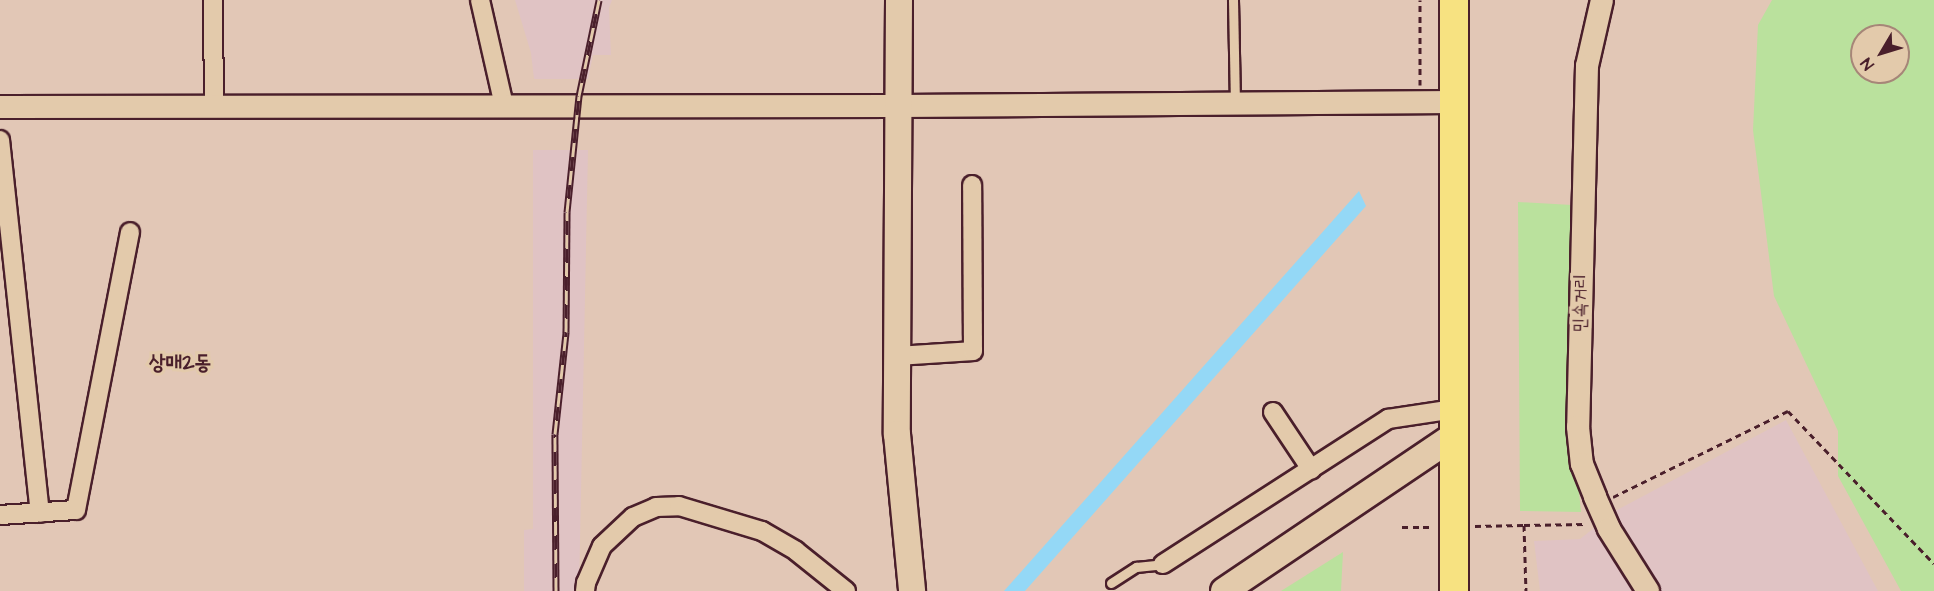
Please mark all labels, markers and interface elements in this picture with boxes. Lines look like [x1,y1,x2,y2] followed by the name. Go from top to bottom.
[1850,24,1910,84] north arrow
[1856,53,1879,75] text: N
[1570,274,1592,332] street label: 민속거리
[149,350,211,376] district label: 상매2동

